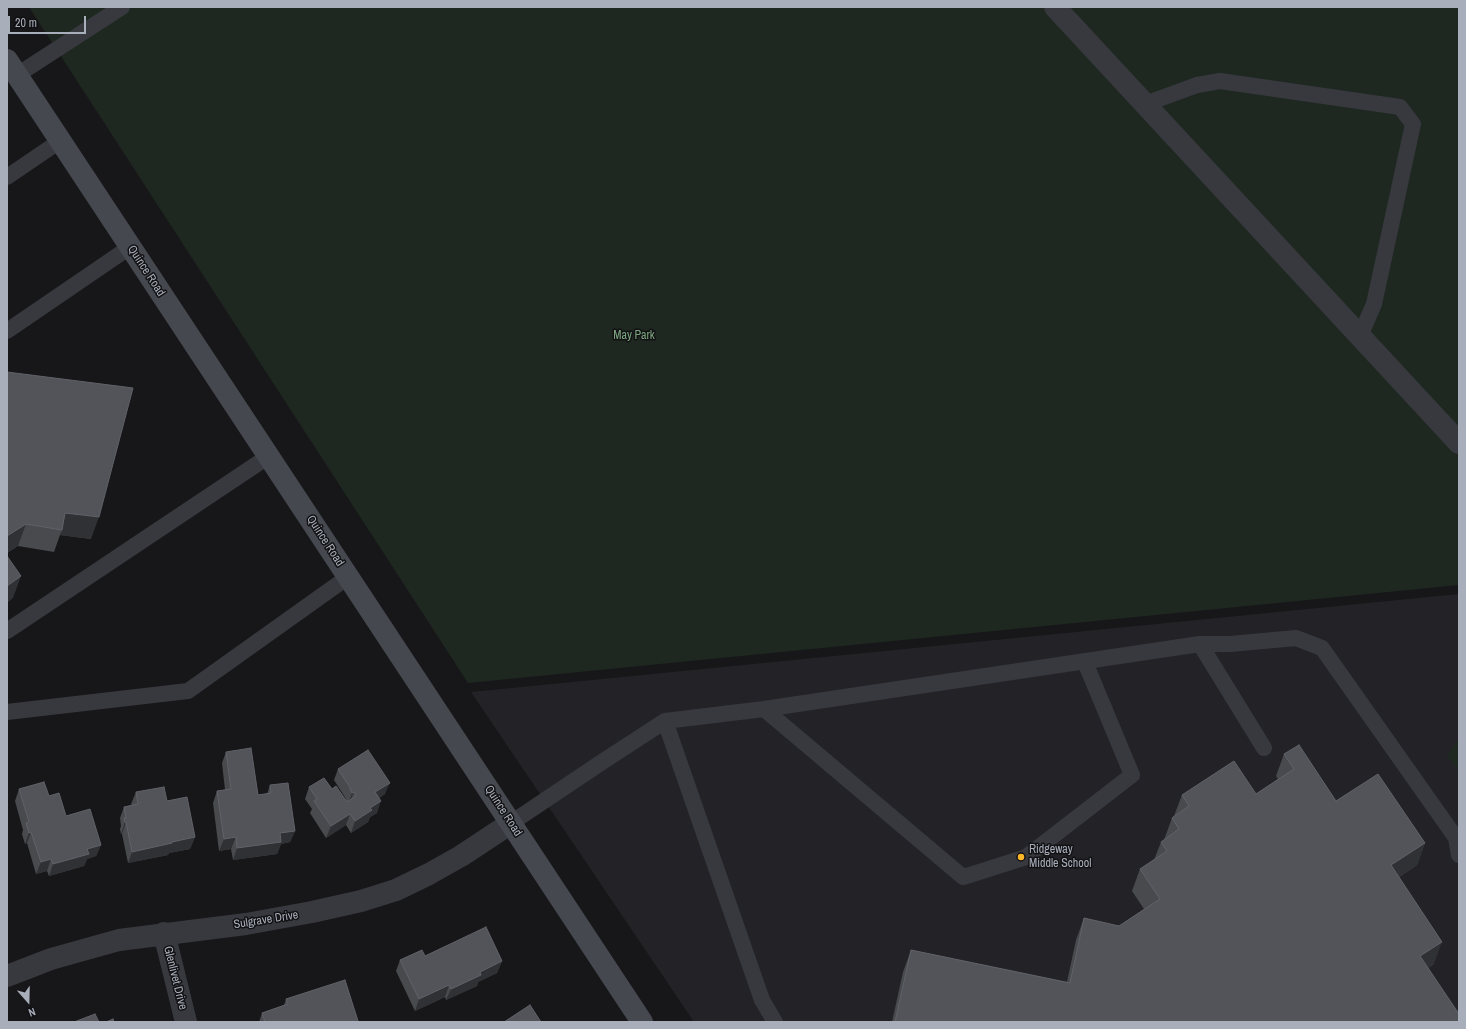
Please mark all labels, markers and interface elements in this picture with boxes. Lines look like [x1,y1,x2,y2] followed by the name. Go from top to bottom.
[10,8,88,34] scale bar
[15,15,37,31] text: 20 m
[124,243,168,299] street label: Quince Road
[613,329,655,343] park label: May Park
[303,513,347,569] street label: Quince Road
[481,783,525,839] street label: Quince Road
[1029,843,1091,871] place label: Ridgeway Middle School
[1016,852,1026,862] marker: Ridgeway Middle School
[233,908,299,932] street label: Sulgrave Drive
[160,945,190,1011] street label: Glenlivet Drive
[8,981,48,1021] north arrow
[27,1005,38,1020] text: N

